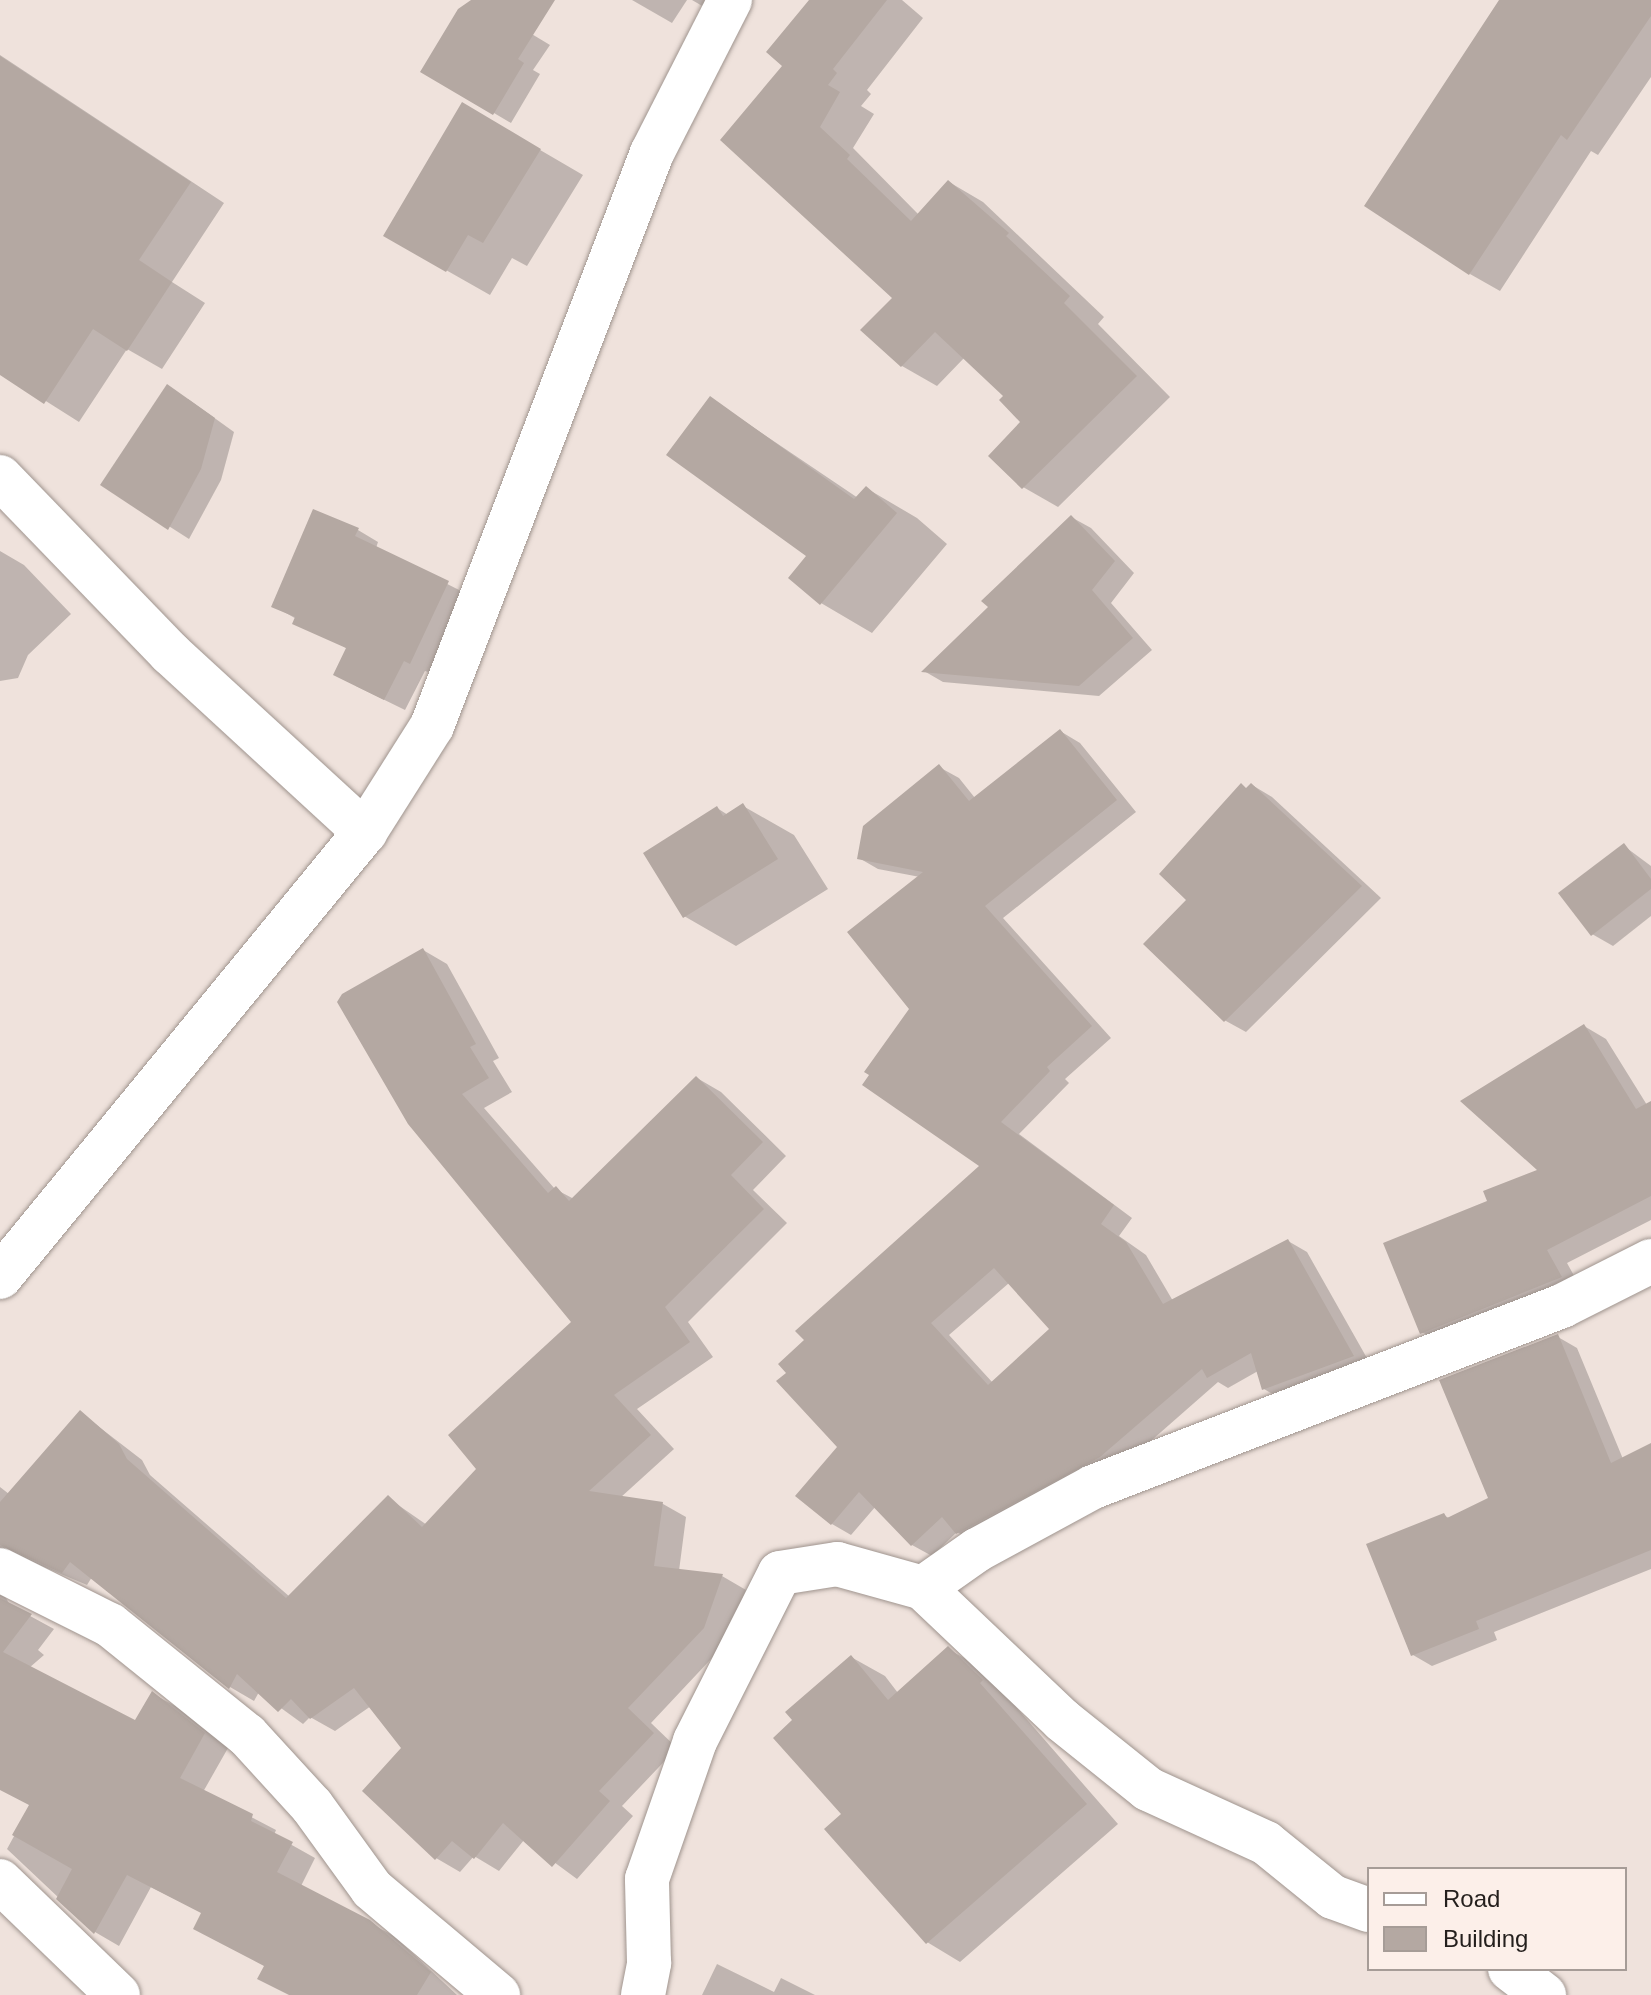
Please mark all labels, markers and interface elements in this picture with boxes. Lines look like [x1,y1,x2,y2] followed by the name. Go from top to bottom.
[1367,1867,1627,1971] legend
[1443,1885,1500,1912] text: Road
[1443,1925,1528,1952] text: Building

